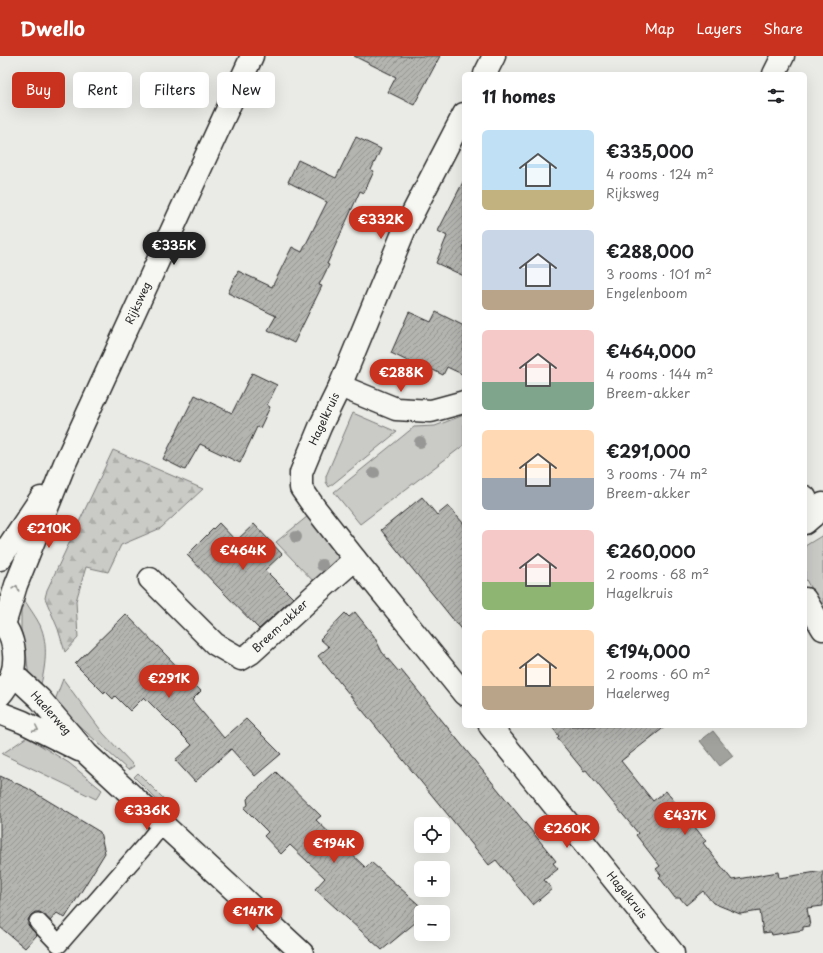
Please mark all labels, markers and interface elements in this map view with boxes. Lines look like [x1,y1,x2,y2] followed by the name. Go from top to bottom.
[20,14,85,42] text: Dwello
[645,18,675,39] text: Map
[697,18,742,39] text: Layers
[764,18,803,39] text: Share
[12,72,65,108] chip: Buy
[73,72,132,108] chip: Rent
[140,72,209,108] chip: Filters
[217,72,275,108] chip: New
[482,83,556,109] text: 11 homes
[765,85,787,107] icon: filters
[606,138,694,164] text: €335,000
[514,146,562,194] icon: home
[606,164,714,183] text: 4 rooms · 124 m²
[606,183,660,202] text: Rijksweg
[353,206,409,240] pin: €332K
[358,209,404,228] text: €332K
[146,232,202,266] pin: €335K
[152,235,196,254] text: €335K
[606,238,694,264] text: €288,000
[514,246,562,294] icon: home
[606,264,712,283] text: 3 rooms · 101 m²
[120,279,155,327] street label: Rijksweg
[606,283,687,302] text: Engelenboom
[606,338,696,364] text: €464,000
[514,346,562,394] icon: home
[373,359,429,393] pin: €288K
[379,362,423,381] text: €288K
[606,364,714,383] text: 4 rooms · 144 m²
[606,383,690,402] text: Breem-akker
[304,390,343,448] street label: Hagelkruis
[606,438,691,464] text: €291,000
[514,446,562,494] icon: home
[606,464,708,483] text: 3 rooms · 74 m²
[606,483,690,502] text: Breem-akker
[21,515,77,549] pin: €210K
[27,518,71,537] text: €210K
[215,537,271,571] pin: €464K
[606,538,696,564] text: €260,000
[220,540,266,559] text: €464K
[514,546,562,594] icon: home
[606,564,709,583] text: 2 rooms · 68 m²
[606,583,673,602] text: Hagelkruis
[11,584,19,591] one-way arrow
[248,595,312,656] street label: Breem-akker
[606,638,690,664] text: €194,000
[514,646,562,694] icon: home
[606,664,711,683] text: 2 rooms · 60 m²
[141,665,197,699] pin: €291K
[148,668,190,687] text: €291K
[606,683,670,702] text: Haelerweg
[27,687,76,739] street label: Haelerweg
[32,724,39,732] one-way arrow
[119,797,175,831] pin: €336K
[124,800,170,819] text: €336K
[657,802,713,836] pin: €437K
[663,805,707,824] text: €437K
[539,815,595,849] pin: €260K
[414,817,450,941] map controls
[414,817,450,853] button: locate
[543,818,591,837] text: €260K
[306,830,362,864] pin: €194K
[313,833,355,852] text: €194K
[414,861,450,897] button: +
[603,867,652,922] street label: Hagelkruis
[225,898,281,932] pin: €147K
[232,901,274,920] text: €147K
[414,905,450,941] button: −

